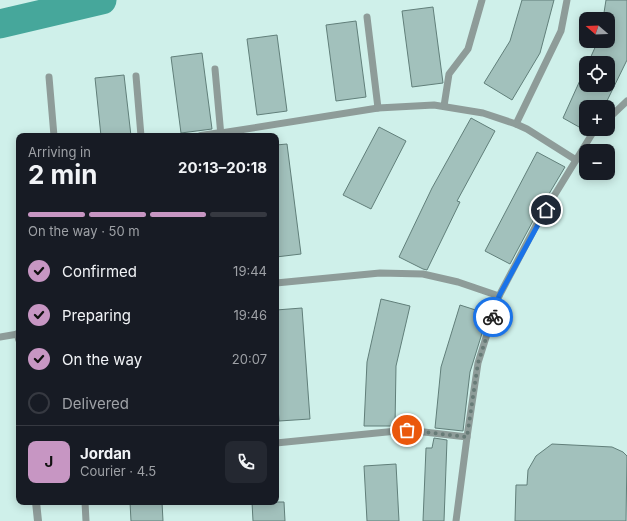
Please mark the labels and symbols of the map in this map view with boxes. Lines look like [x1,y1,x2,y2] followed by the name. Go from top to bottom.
[579,12,615,48] north arrow
[529,193,563,227] pin
[473,297,513,337] courier
[390,413,424,447] pin

